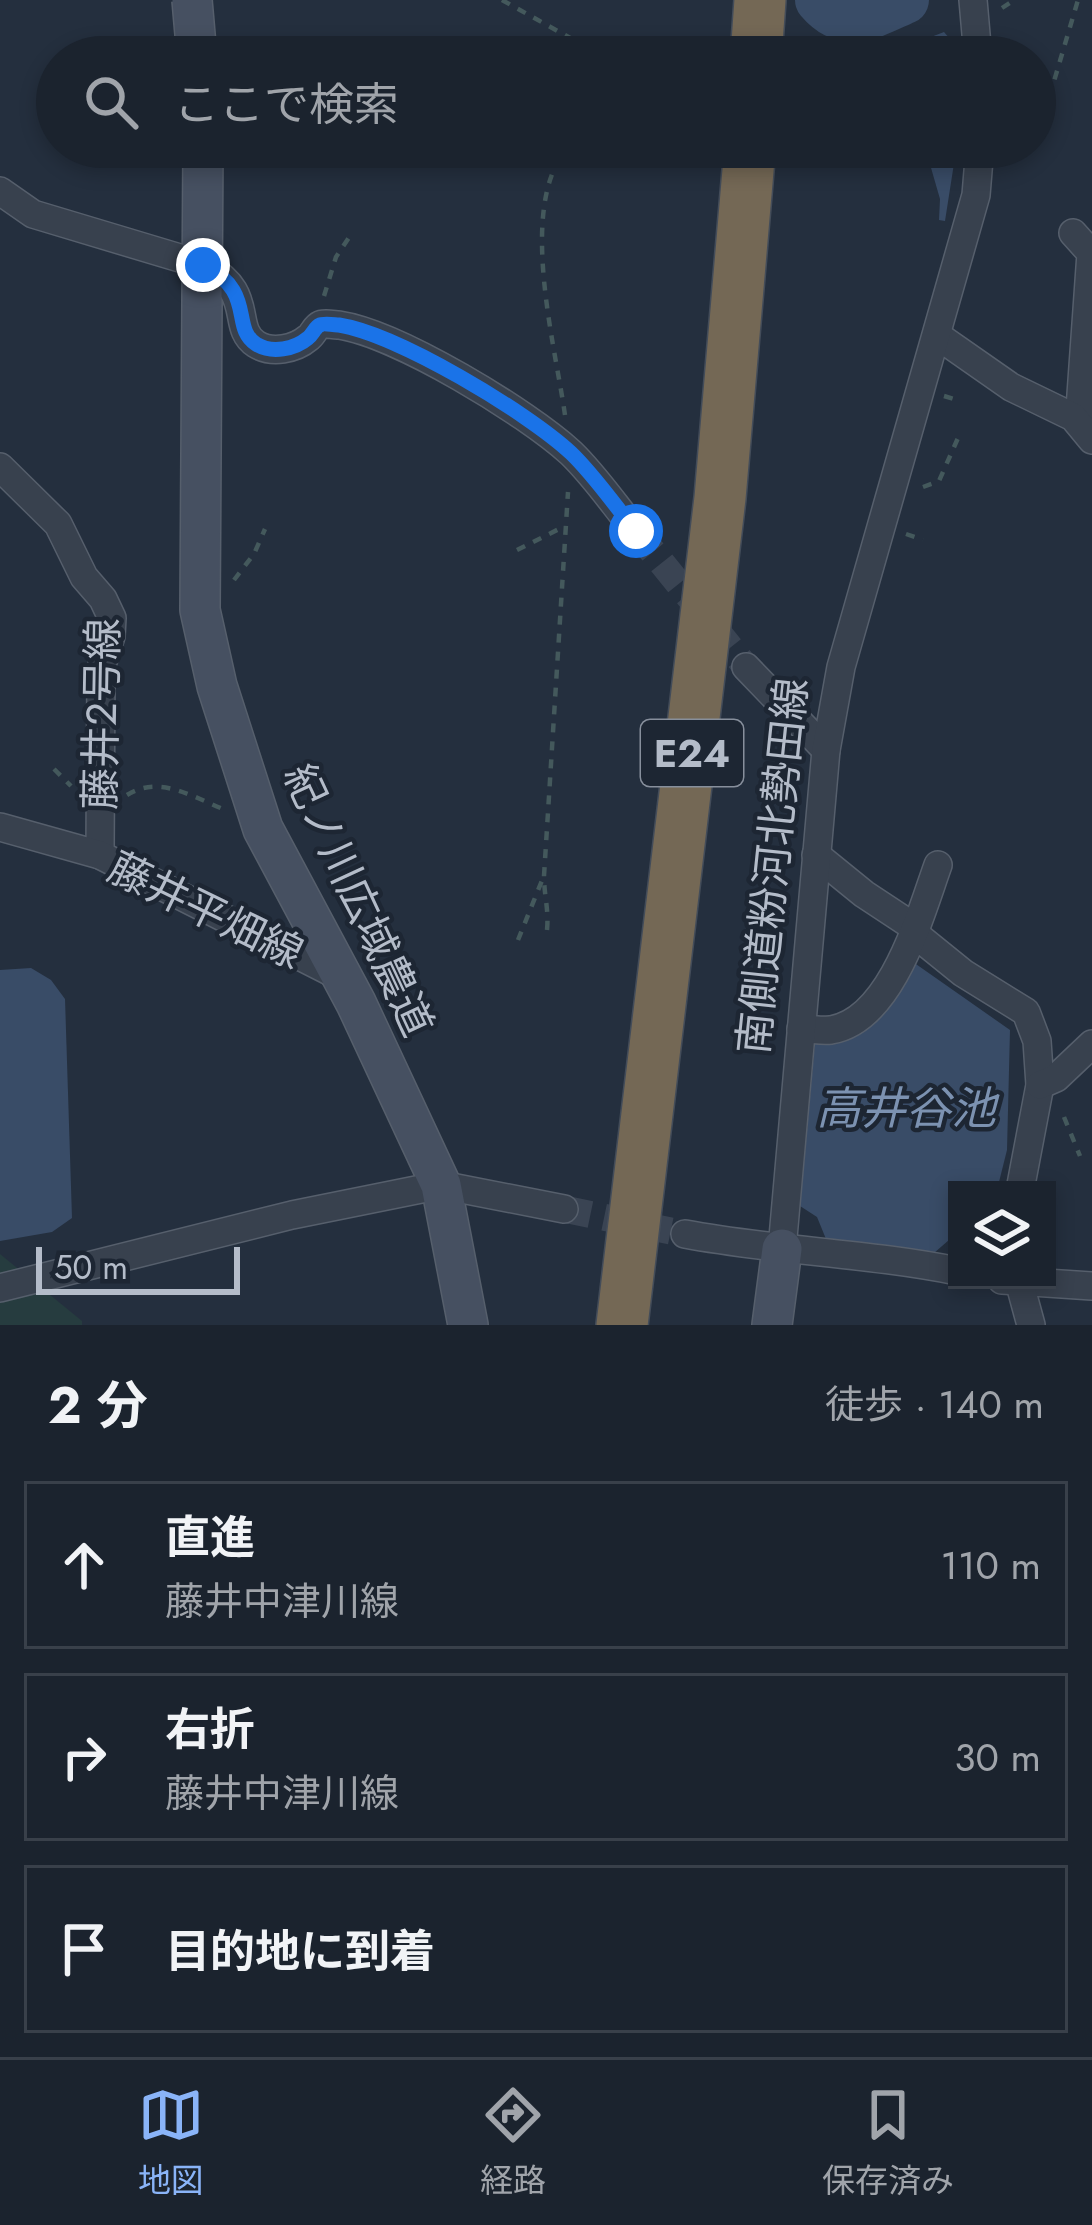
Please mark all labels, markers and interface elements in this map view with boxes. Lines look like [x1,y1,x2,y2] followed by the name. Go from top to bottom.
[36,36,1056,168] search box
[78,69,144,135] icon: search
[174,72,399,137] text: ここで検索
[176,238,230,292] route end
[609,504,663,558] route start
[69,618,134,810] street label: 藤井2号線
[722,675,823,1057] street label: 南側道粉河北勢田線
[641,720,743,786] road number: E24
[269,754,448,1046] street label: 紀ノ川広域農道
[98,837,314,984] street label: 藤井平畑線
[816,1076,1000,1141] water label: 高井谷池
[948,1181,1056,1289] map controls
[948,1181,1056,1289] button: layers
[36,1241,240,1294] scale bar
[54,1244,128,1291] text: 50 m
[48,1368,148,1442] text: 2 分
[825,1376,1044,1433] text: 徒歩 · 140 m
[165,1505,255,1570] text: 直進
[51,1532,117,1598] icon: ahead
[940,1537,1041,1594] text: 110 m
[165,1573,399,1630] text: 藤井中津川線
[165,1697,255,1762] text: 右折
[51,1724,117,1790] icon: right
[954,1729,1041,1786] text: 30 m
[165,1765,399,1822] text: 藤井中津川線
[51,1916,117,1982] icon: arrive
[165,1919,435,1984] text: 目的地に到着
[138,2082,204,2204] tab: 地図
[480,2082,546,2204] tab: 経路
[822,2082,954,2204] tab: 保存済み

